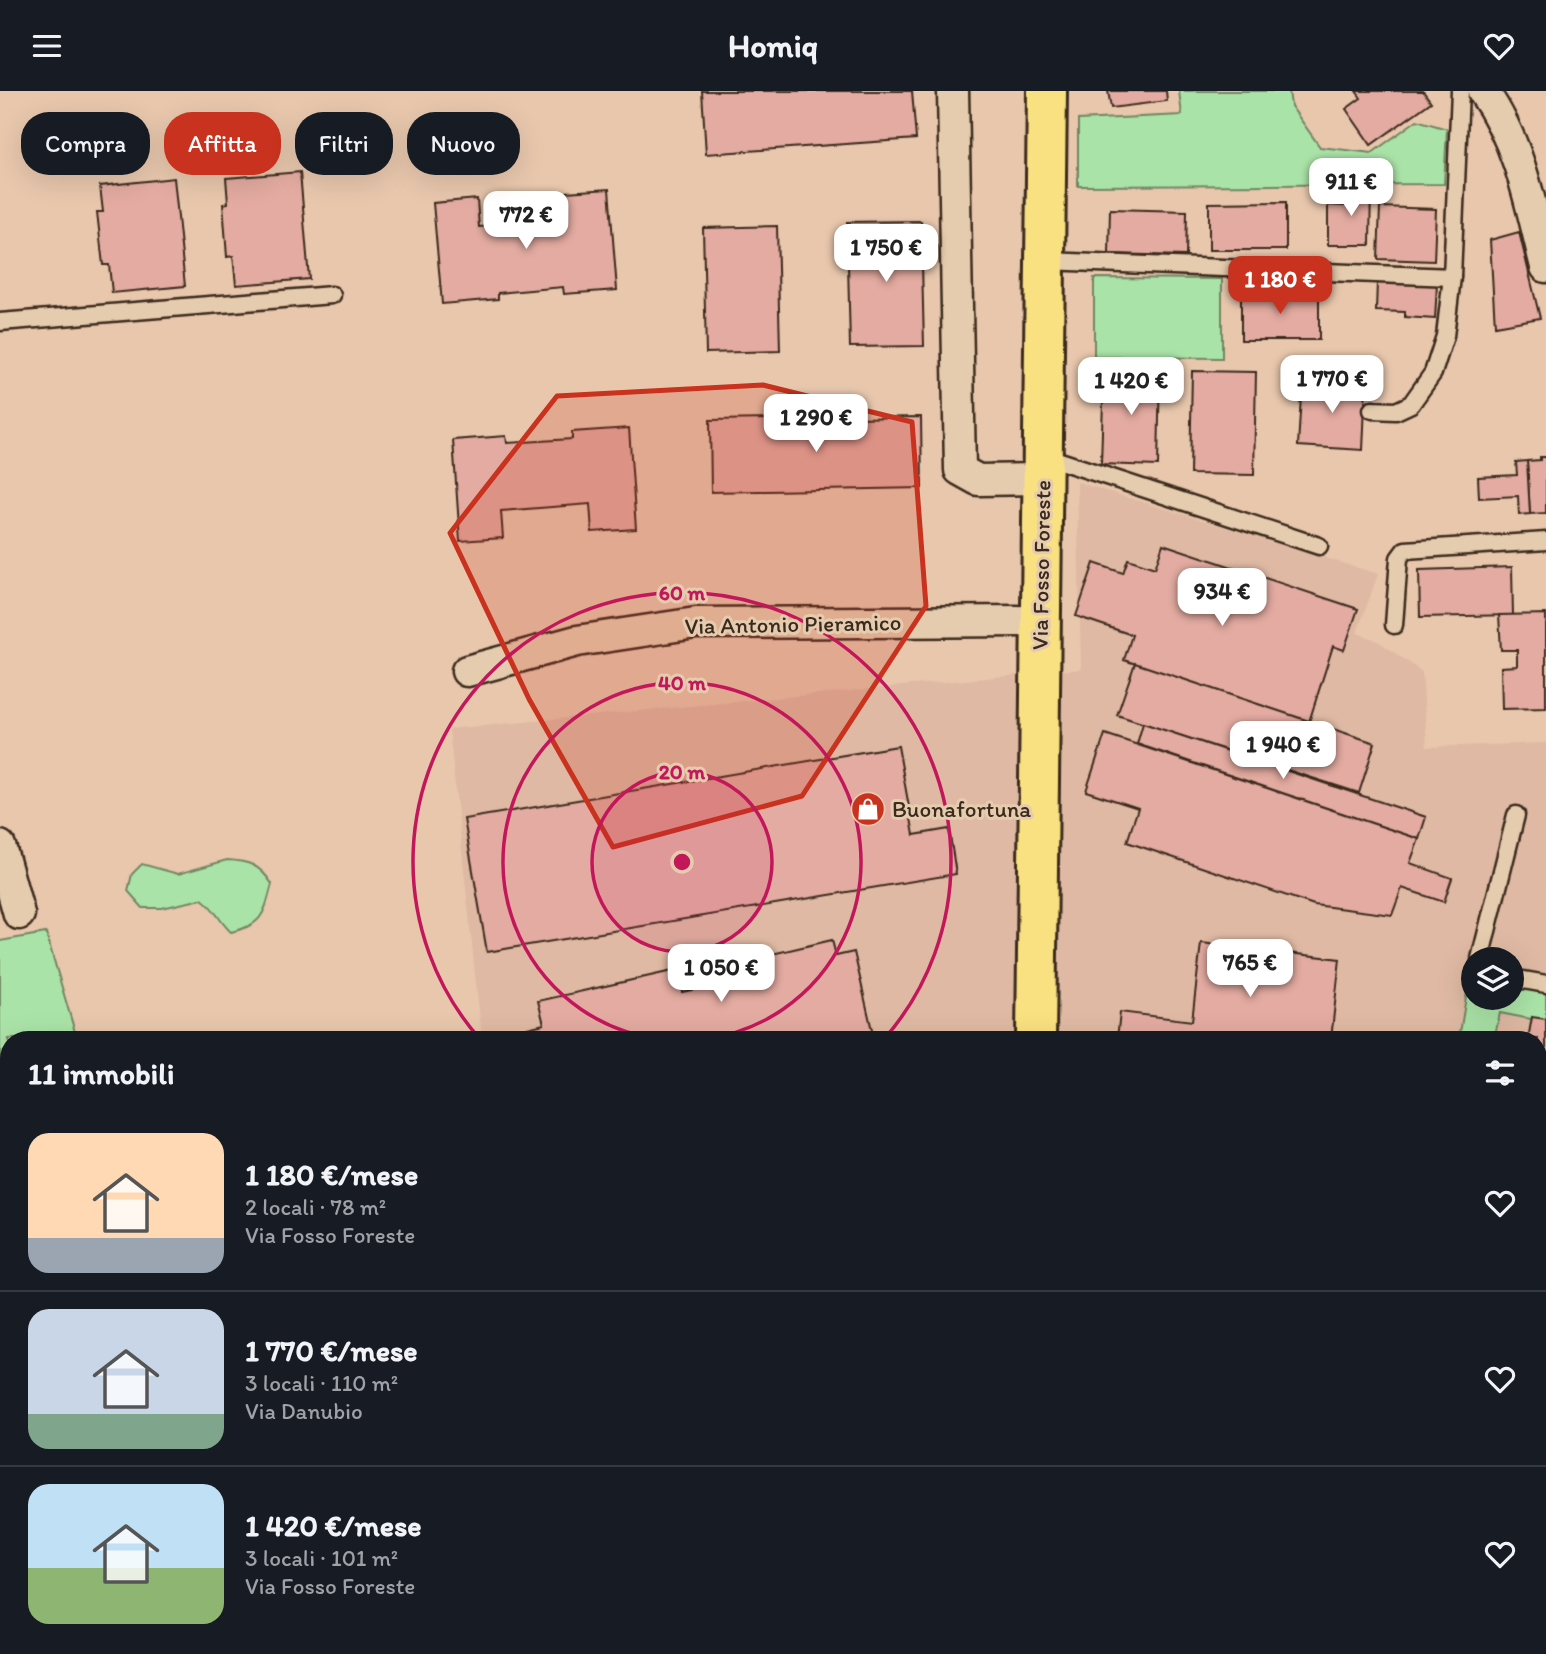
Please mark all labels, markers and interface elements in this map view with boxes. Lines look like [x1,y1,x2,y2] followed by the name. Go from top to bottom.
[28,27,66,65] icon: menu
[728,27,818,65] text: Homiq
[1480,27,1518,65] icon: heart
[21,112,150,175] chip: Compra
[164,112,281,175] chip: Affitta
[295,112,393,175] chip: Filtri
[407,112,520,175] chip: Nuovo
[1302,159,1400,218] pin: 911 €
[1325,167,1377,195] text: 911 €
[477,191,575,251] pin: 772 €
[499,200,553,228] text: 772 €
[821,225,951,284] pin: 1 750 €
[850,233,922,261] text: 1 750 €
[1215,257,1345,316] pin: 1 180 €
[1244,265,1316,293] text: 1 180 €
[1267,355,1397,415] pin: 1 770 €
[1066,357,1196,417] pin: 1 420 €
[1296,364,1368,392] text: 1 770 €
[1094,366,1168,394] text: 1 420 €
[751,395,881,454] pin: 1 290 €
[780,403,852,431] text: 1 290 €
[1026,480,1056,650] street label: Via Fosso Foreste
[1173,568,1271,628] pin: 934 €
[1194,577,1250,605] text: 934 €
[659,580,706,605] text: 60 m
[684,608,902,640] street label: Via Antonio Pieramico
[658,670,706,695] text: 40 m
[1218,721,1348,781] pin: 1 940 €
[1246,730,1320,758] text: 1 940 €
[659,759,706,784] text: 20 m
[849,790,887,828] shop icon: Buonafortuna
[892,795,1031,823] place label: Buonafortuna
[670,850,694,874] centre of rings
[1201,939,1299,999] pin: 765 €
[656,944,786,1004] pin: 1 050 €
[1461,947,1524,1010] map controls
[1461,947,1524,1010] button: layers
[1223,948,1277,976] text: 765 €
[684,953,758,981] text: 1 050 €
[1481,1054,1519,1092] icon: filters
[28,1055,174,1092] text: 11 immobili
[245,1156,418,1193] text: 1 180 €/mese
[84,1161,168,1245] icon: home
[1481,1184,1519,1222] icon: heart
[245,1193,386,1221] text: 2 locali · 78 m²
[245,1221,415,1249] text: Via Fosso Foreste
[245,1332,418,1369] text: 1 770 €/mese
[84,1337,168,1421] icon: home
[1481,1360,1519,1398] icon: heart
[245,1369,398,1397] text: 3 locali · 110 m²
[245,1397,363,1425] text: Via Danubio
[245,1507,422,1544] text: 1 420 €/mese
[84,1512,168,1596] icon: home
[1481,1535,1519,1573] icon: heart
[245,1544,398,1572] text: 3 locali · 101 m²
[245,1572,415,1600] text: Via Fosso Foreste

